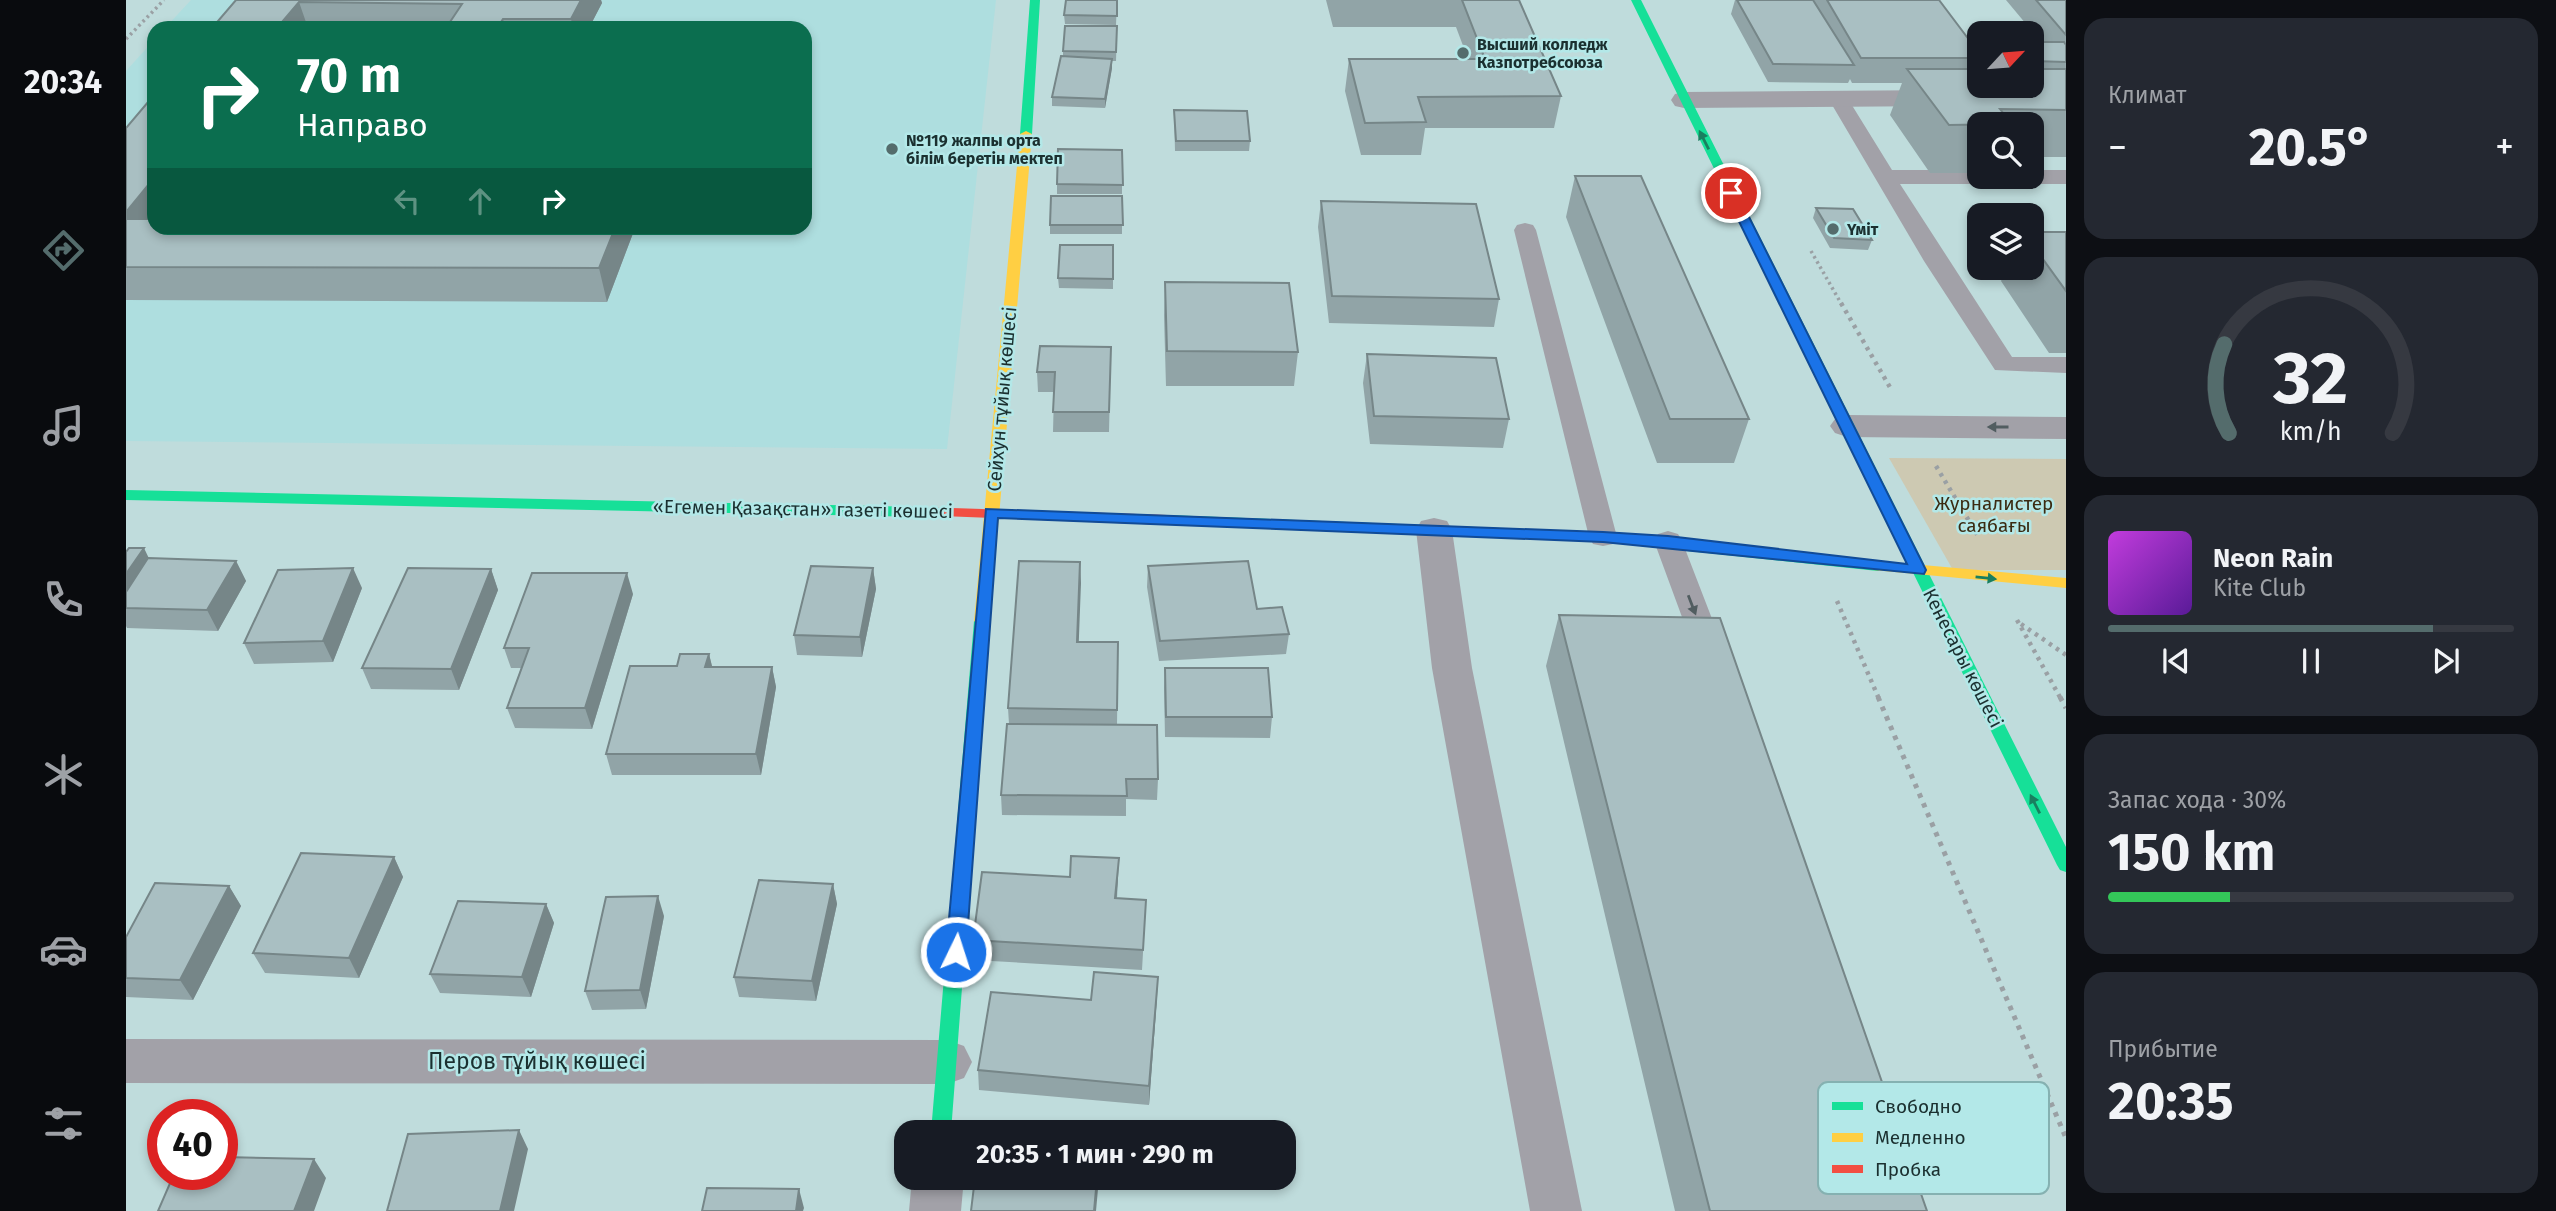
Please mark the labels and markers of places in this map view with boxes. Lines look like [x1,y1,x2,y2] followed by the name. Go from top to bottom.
[1477,35,1608,72] place label: Высший колледж Казпотребсоюза
[1455,45,1471,61] marker: Высший колледж Казпотребсоюза
[906,131,1063,168] place label: №119 жалпы орта білім беретін мектеп
[884,141,900,157] marker: №119 жалпы орта білім беретін мектеп
[1701,163,1761,223] pin
[1846,220,1879,239] place label: Үміт
[1825,221,1841,237] marker: Үміт

